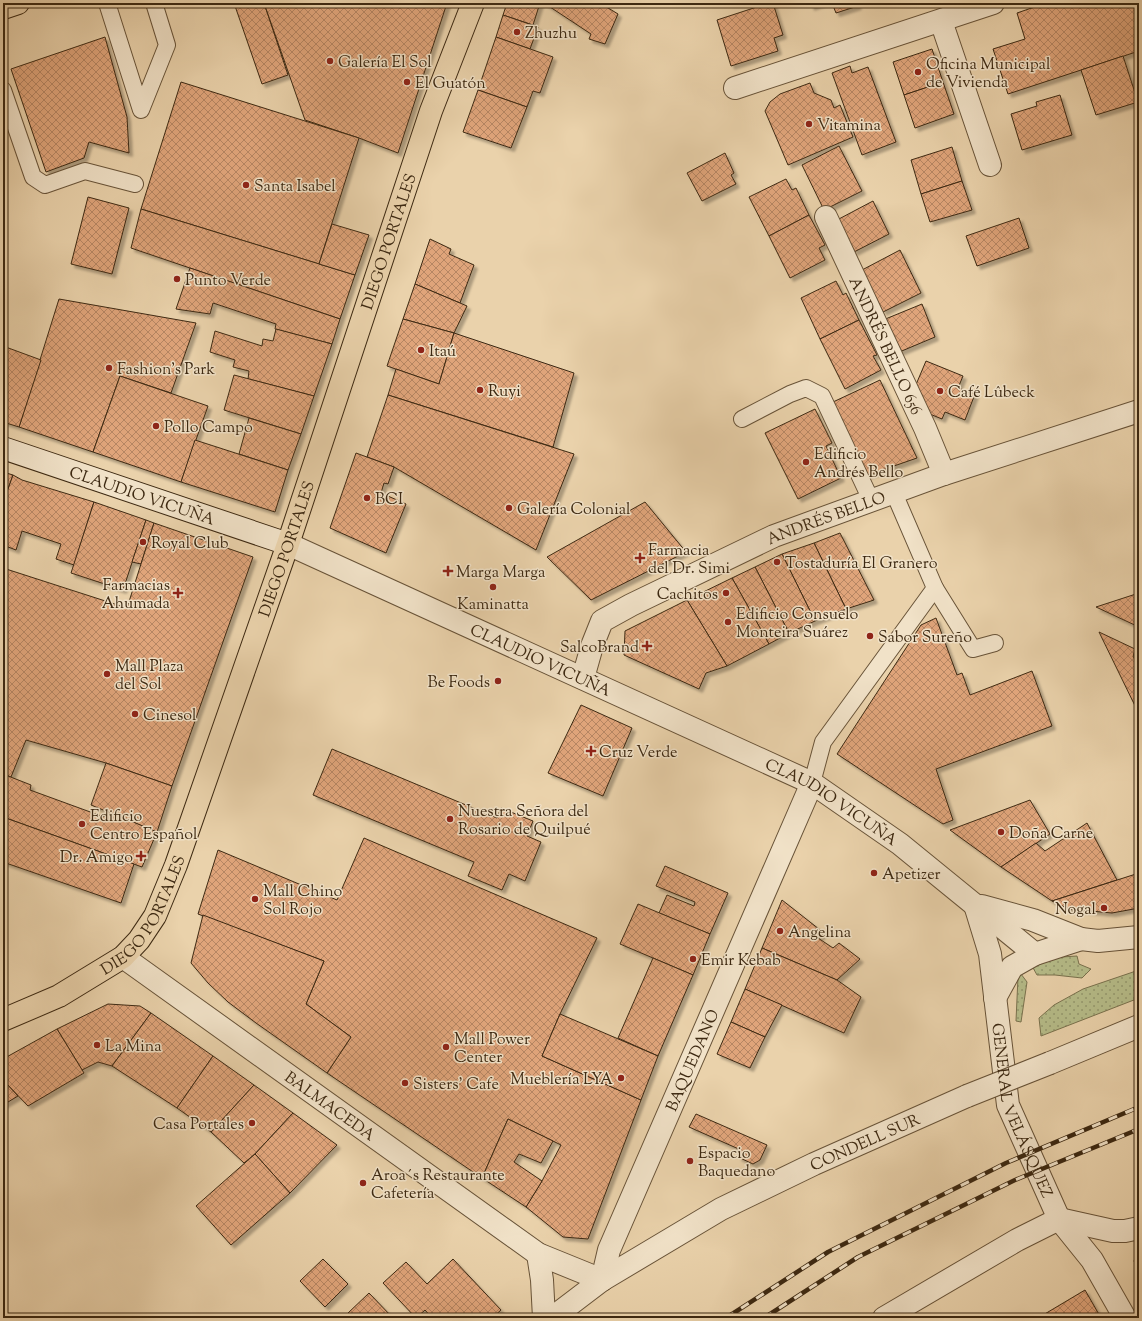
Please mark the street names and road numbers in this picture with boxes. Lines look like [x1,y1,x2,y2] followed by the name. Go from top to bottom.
[357,171,424,313] street label: DIEGO PORTALES
[842,274,926,420] street label: ANDRÉS BELLO 656
[66,462,217,533] street label: CLAUDIO VICUÑA
[254,479,322,621] street label: DIEGO PORTALES
[763,487,889,552] street label: ANDRÉS BELLO
[466,620,614,704] street label: CLAUDIO VICUÑA
[761,754,901,853] street label: CLAUDIO VICUÑA
[97,853,192,982] street label: DIEGO PORTALES
[662,1006,726,1116] street label: BAQUEDANO
[984,1022,1057,1202] street label: GENERAL VELÁSQUEZ
[279,1067,379,1148] street label: BALMACEDA
[807,1109,925,1178] street label: CONDELL SUR

